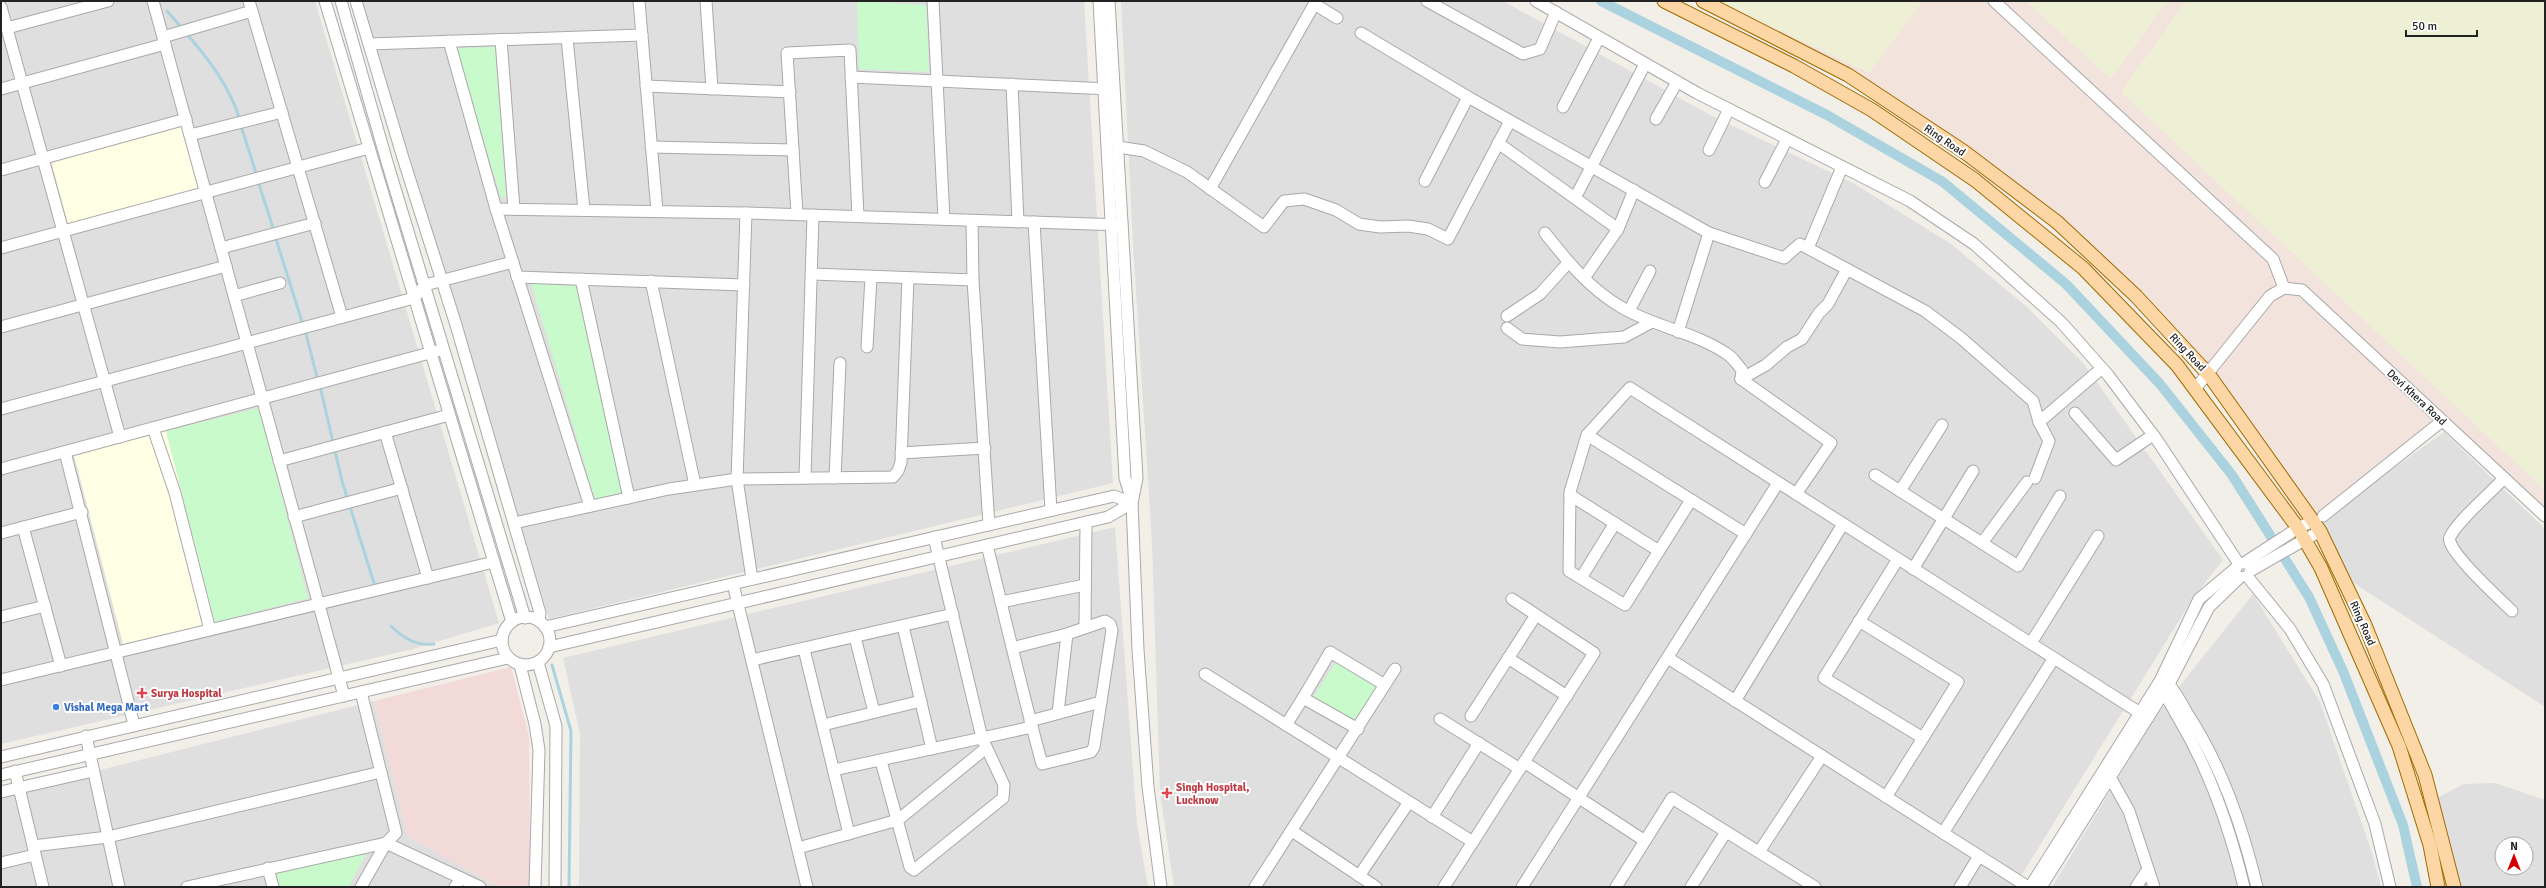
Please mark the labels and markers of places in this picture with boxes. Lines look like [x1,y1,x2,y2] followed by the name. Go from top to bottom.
[136,687,148,699] marker: Surya Hospital
[151,687,222,700] place label: Surya Hospital
[64,701,149,714] place label: Vishal Mega Mart
[51,702,61,712] marker: Vishal Mega Mart
[1176,781,1249,807] place label: Singh Hospital, Lucknow
[1161,787,1173,799] marker: Singh Hospital, Lucknow

